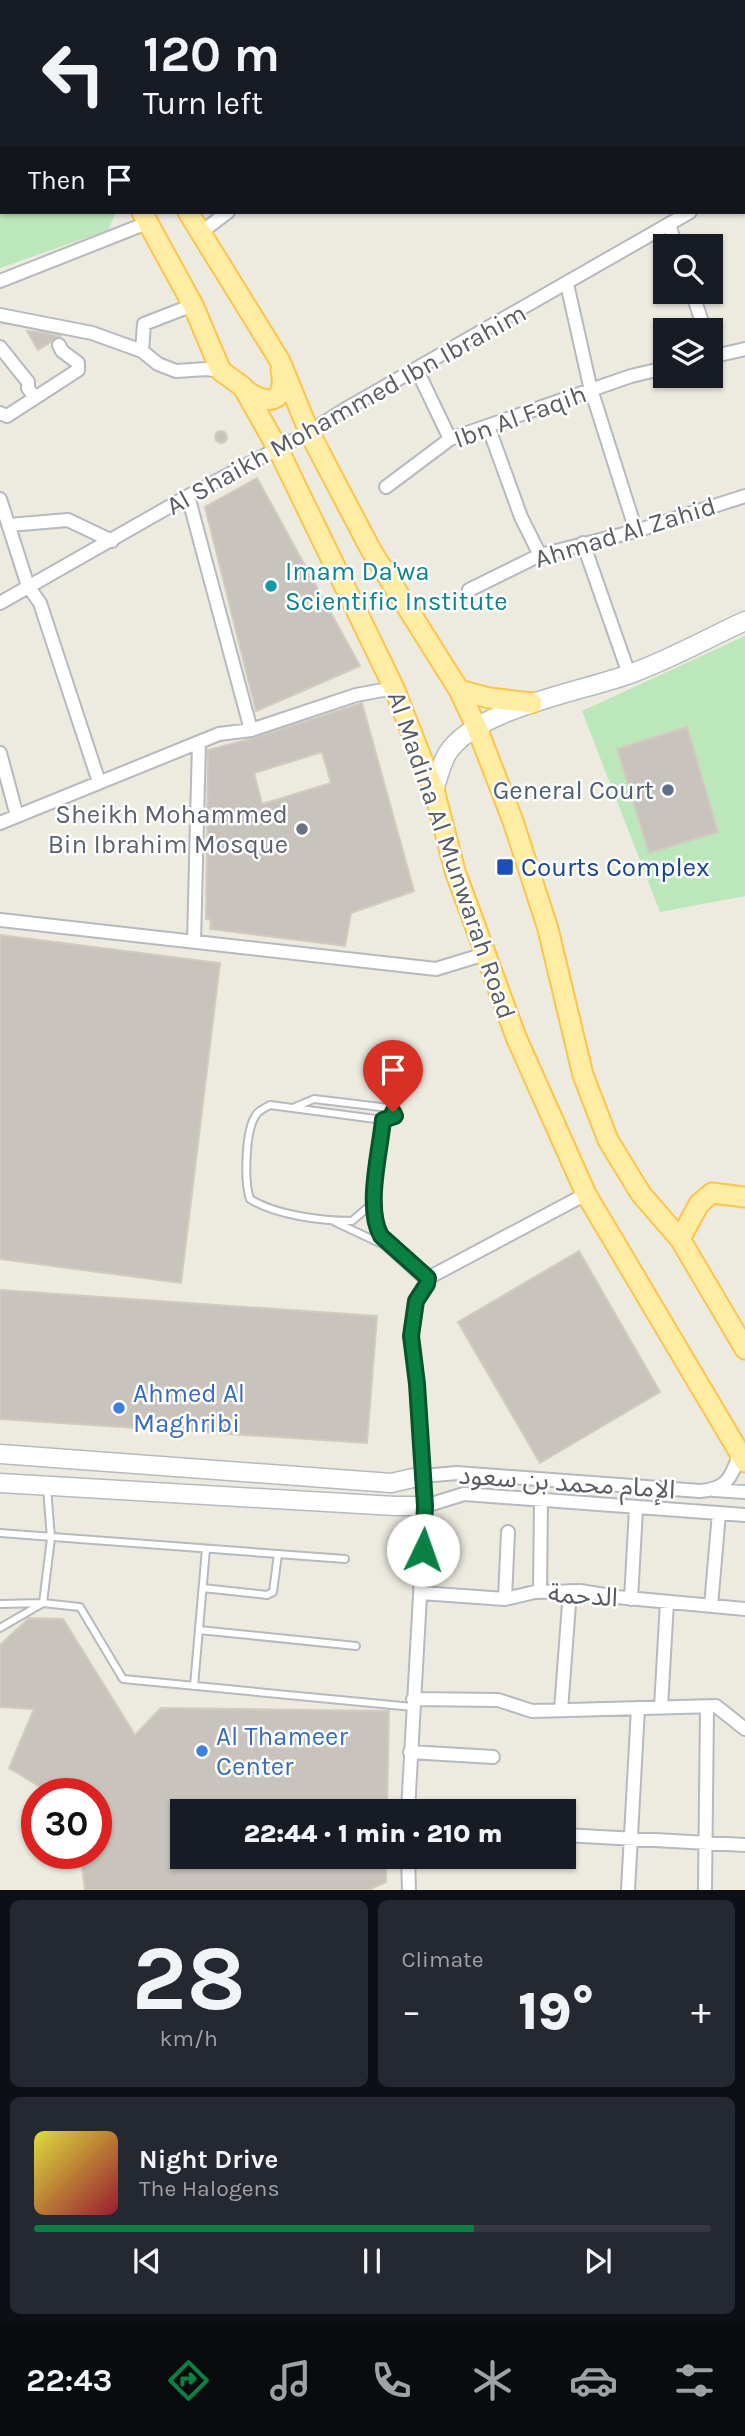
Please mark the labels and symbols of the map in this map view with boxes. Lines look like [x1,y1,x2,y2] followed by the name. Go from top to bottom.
[161,297,532,522] street label: Al Shaikh Mohammed Ibn Ibrahim
[450,378,591,455] street label: Ibn Al Faqih
[531,490,719,575] street label: Ahmad Al Zahid
[285,556,508,617] place label: Imam Da'wa Scientific Institute
[263,578,279,594] marker: Imam Da'wa Scientific Institute
[381,687,522,1023] street label: Al Madina Al Munwarah Road
[493,775,654,806] place label: General Court
[660,782,676,798] marker: General Court
[48,799,288,860] place label: Sheikh Mohammed Bin Ibrahim Mosque
[294,821,310,837] marker: Sheikh Mohammed Bin Ibrahim Mosque
[521,852,710,883] place label: Courts Complex
[495,857,515,877] marker: Courts Complex
[363,1040,423,1112] pin
[133,1378,245,1439] place label: Ahmed Al Maghribi
[111,1400,127,1416] marker: Ahmed Al Maghribi
[457,1459,676,1510] street label: الإمام محمد بن سعود
[386,1513,460,1587] position arrow
[547,1578,619,1613] street label: الدحمة
[216,1721,348,1782] place label: Al Thameer Center
[194,1743,210,1759] marker: Al Thameer Center
[21,1778,112,1869] speed limit sign: 30

